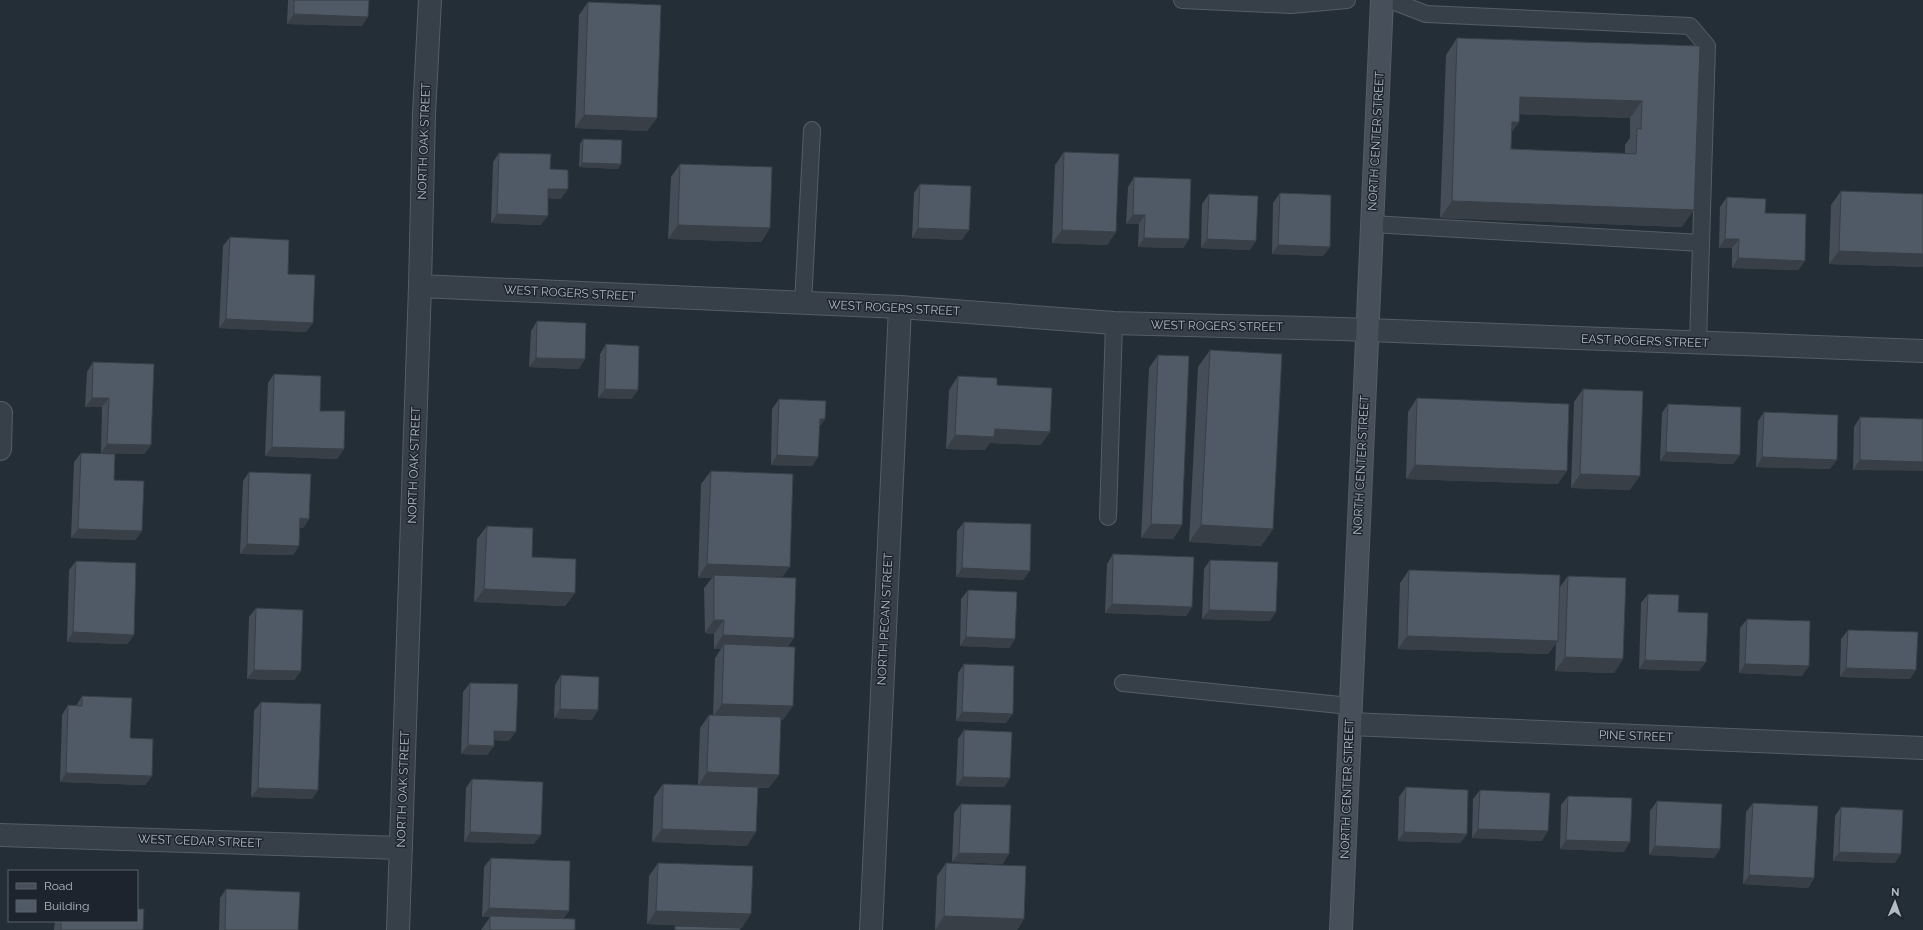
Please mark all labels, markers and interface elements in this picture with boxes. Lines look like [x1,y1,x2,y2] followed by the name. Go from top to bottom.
[1365,70,1387,211] street label: NORTH CENTER STREET
[415,82,433,200] street label: NORTH OAK STREET
[504,283,637,303] street label: WEST ROGERS STREET
[828,298,961,318] street label: WEST ROGERS STREET
[1151,318,1284,334] street label: WEST ROGERS STREET
[1581,332,1710,350] street label: EAST ROGERS STREET
[1350,394,1372,535] street label: NORTH CENTER STREET
[405,406,423,524] street label: NORTH OAK STREET
[875,552,895,686] street label: NORTH PECAN STREET
[1338,718,1356,859] street label: NORTH CENTER STREET
[1599,728,1674,744] street label: PINE STREET
[394,730,412,848] street label: NORTH OAK STREET
[138,832,263,850] street label: WEST CEDAR STREET
[8,870,138,922] legend
[44,879,73,893] text: Road
[1875,882,1915,922] north arrow
[1891,886,1900,899] text: N
[44,899,90,913] text: Building

